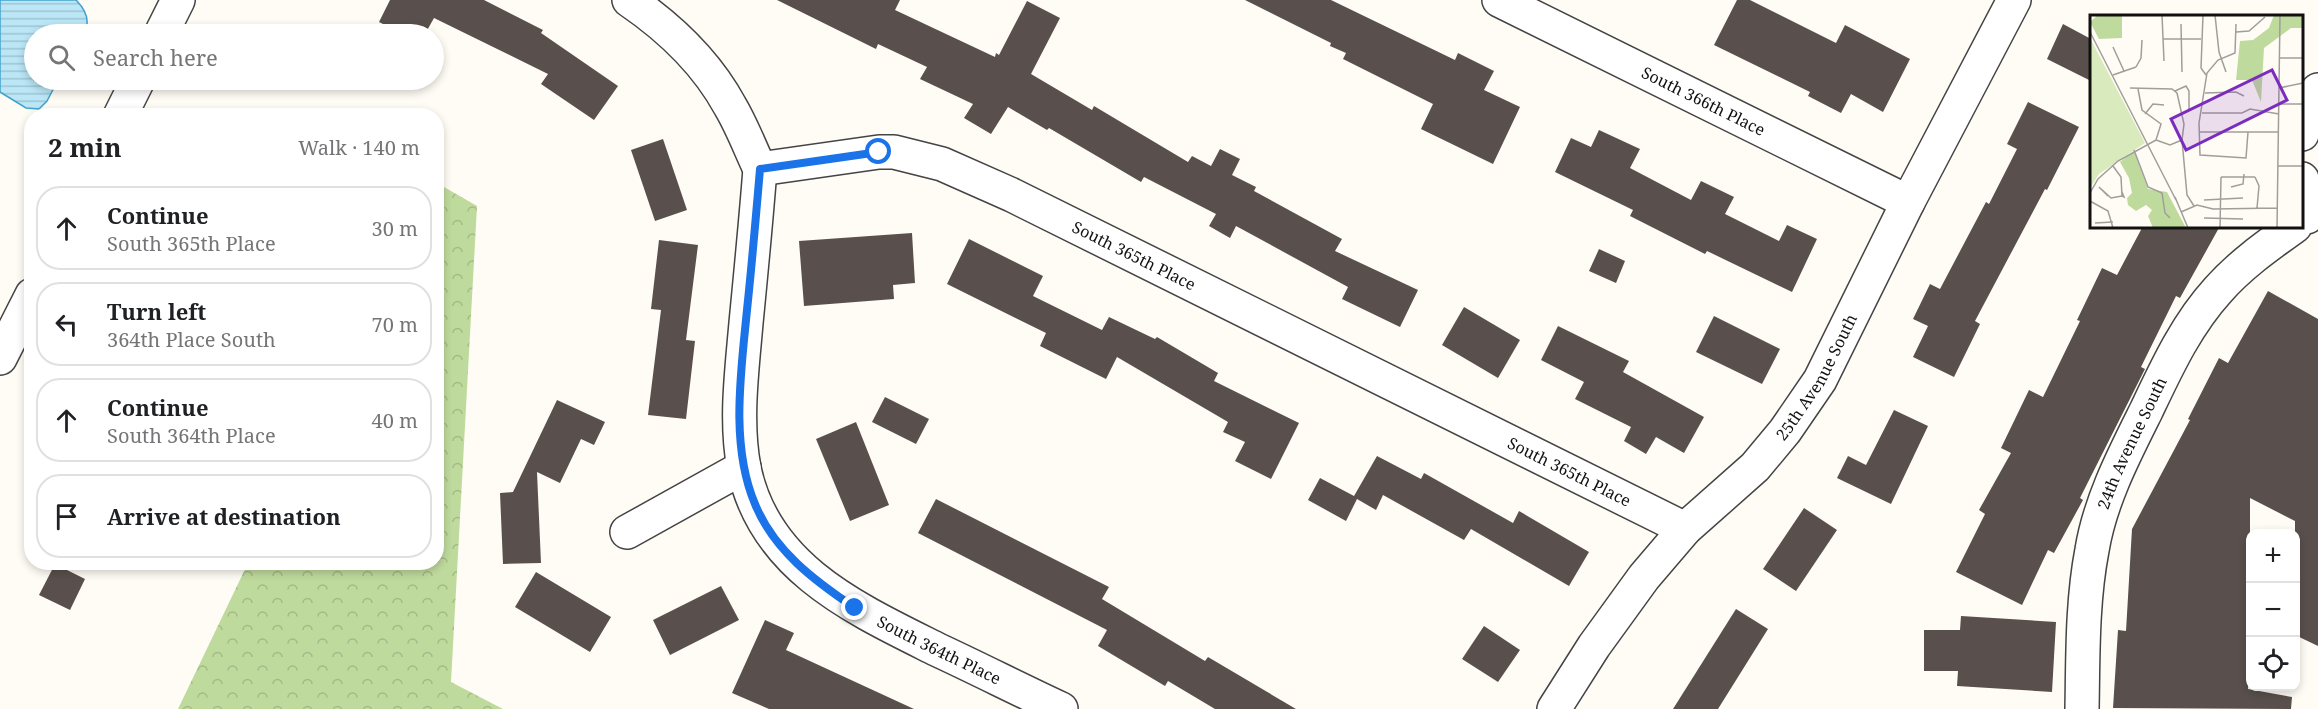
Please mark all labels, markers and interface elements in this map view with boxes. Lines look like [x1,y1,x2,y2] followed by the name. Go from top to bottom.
[2090,15,2303,228] inset map
[24,24,444,90] search box
[45,41,78,74] icon: search
[93,42,218,72] text: Search here
[1638,61,1769,141] street label: South 366th Place
[48,129,122,165] text: 2 min
[298,134,420,161] text: Walk · 140 m
[865,138,891,164] route start
[107,200,209,230] text: Continue
[50,212,83,245] icon: ahead
[372,215,418,242] text: 30 m
[1069,216,1199,295] street label: South 365th Place
[107,230,276,257] text: South 365th Place
[107,296,206,326] text: Turn left
[50,308,83,341] icon: left
[1771,310,1862,445] street label: 25th Avenue South
[372,311,418,338] text: 70 m
[107,326,276,353] text: 364th Place South
[2092,373,2172,512] street label: 24th Avenue South
[107,392,209,422] text: Continue
[50,404,83,437] icon: ahead
[372,407,418,434] text: 40 m
[107,422,276,449] text: South 364th Place
[1504,432,1635,511] street label: South 365th Place
[50,500,83,533] icon: arrive
[107,501,341,531] text: Arrive at destination
[2246,529,2300,691] map controls
[2246,529,2300,583] button: +
[2246,583,2300,637] button: −
[841,594,867,620] route end
[873,610,1005,690] street label: South 364th Place
[2246,637,2300,691] button: locate

